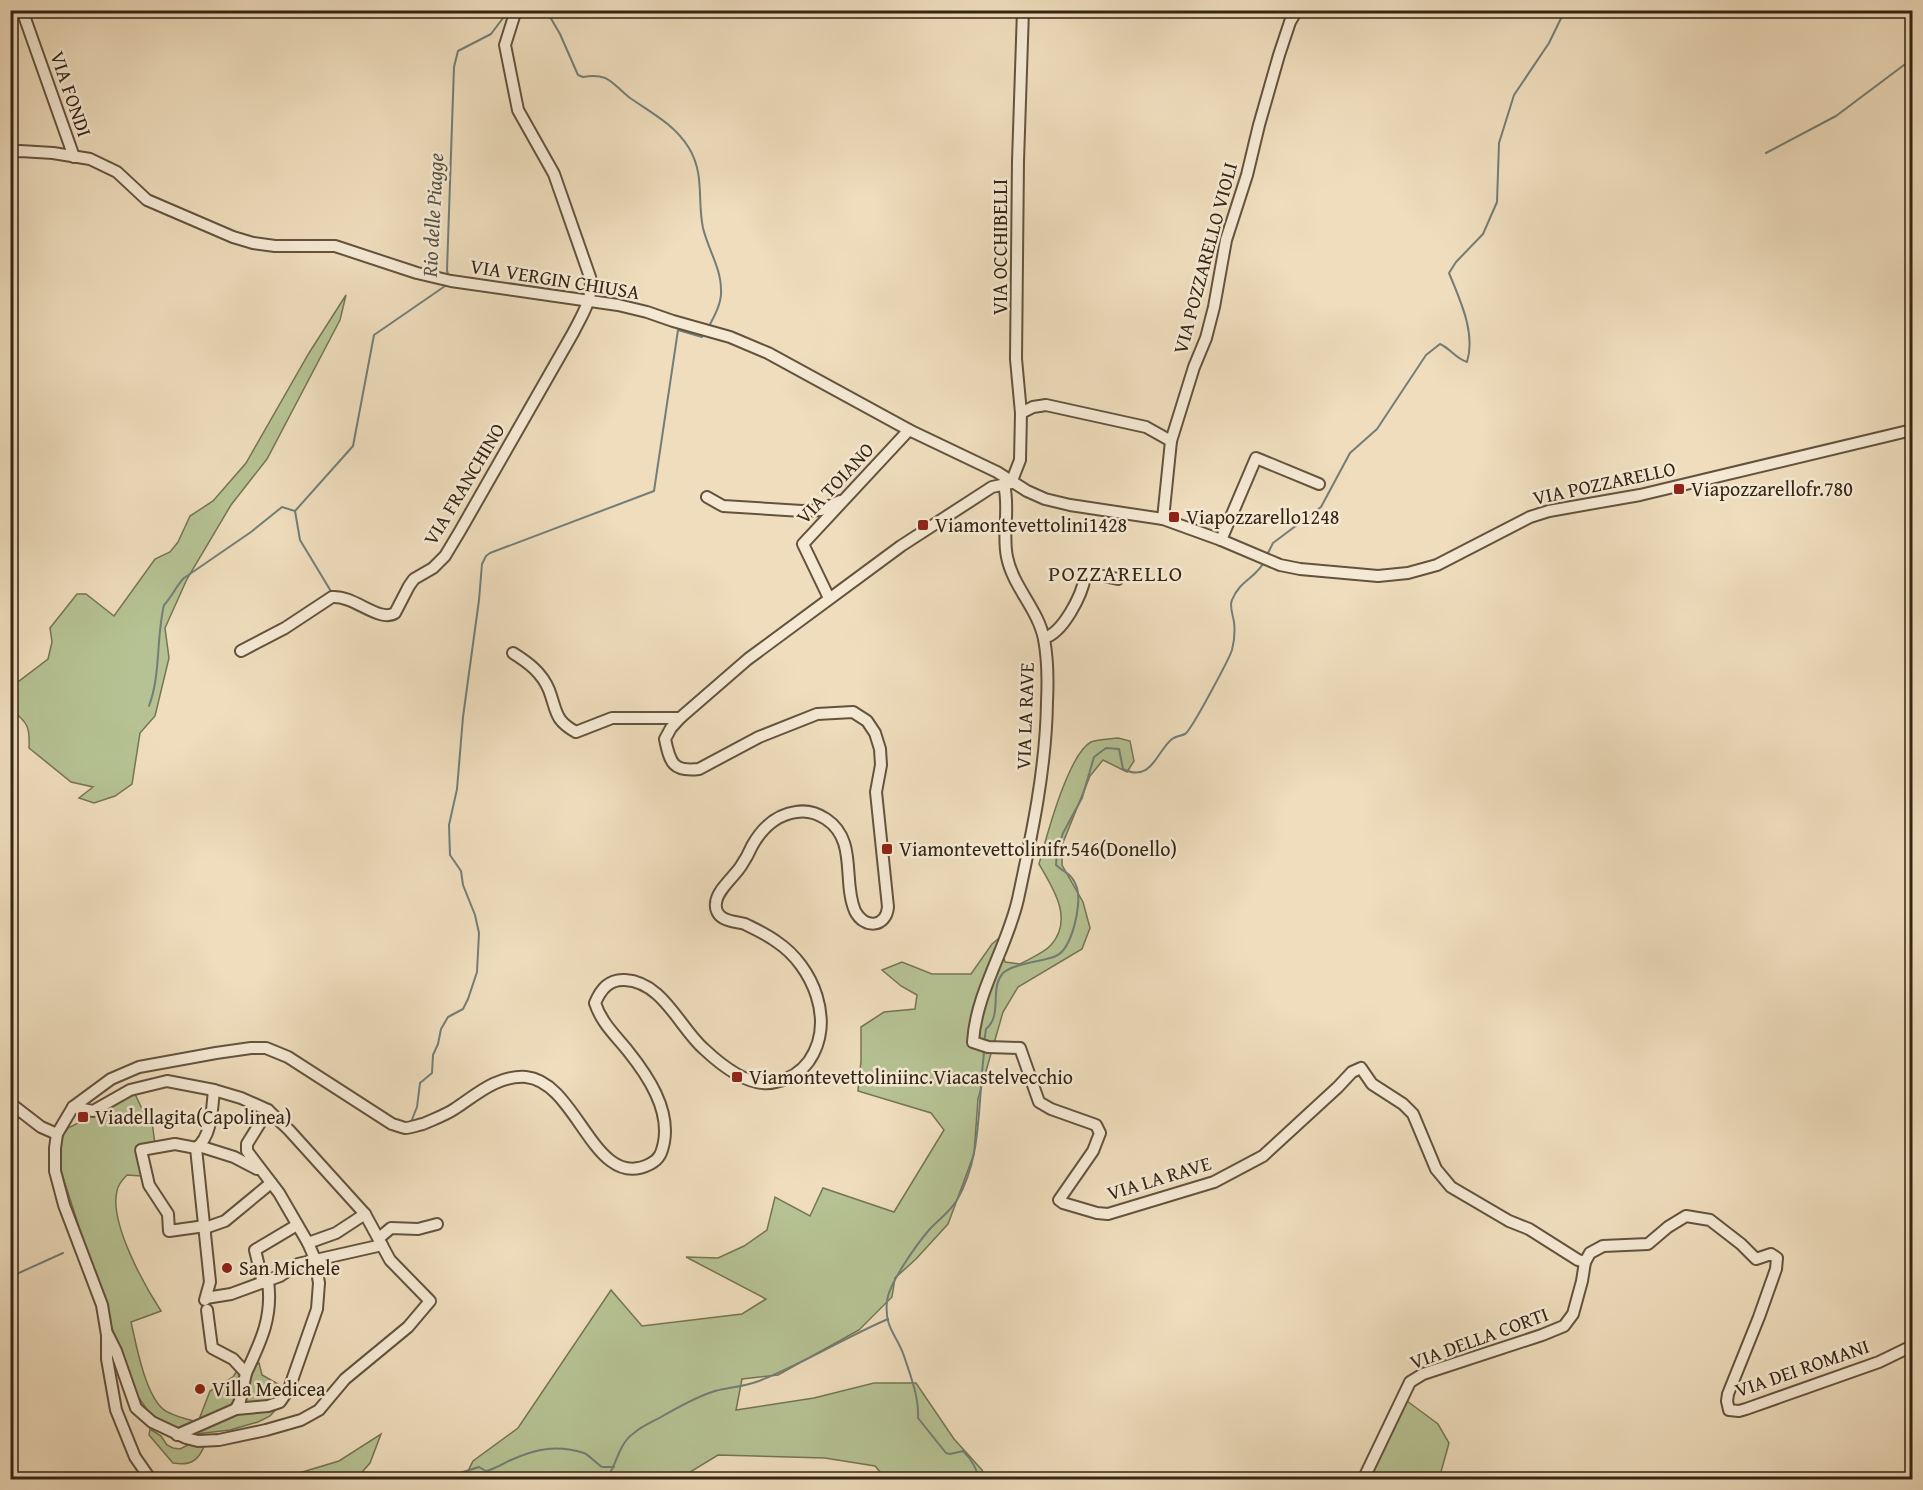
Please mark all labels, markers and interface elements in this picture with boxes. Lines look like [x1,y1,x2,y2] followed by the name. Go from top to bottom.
[43,47,100,141] street label: VIA FONDI
[414,152,451,279] water label: Rio delle Piagge
[1165,159,1244,357] street label: VIA POZZARELLO VIOLI
[985,179,1014,315] street label: VIA OCCHIBELLI
[468,251,642,306] street label: VIA VERGIN CHIUSA
[416,417,511,550] street label: VIA FRANCHINO
[789,435,880,530] street label: VIA TOIANO
[1530,453,1678,512] street label: VIA POZZARELLO
[1691,474,1853,503] place label: Viapozzarellofr.780
[1672,482,1686,496] marker: Viapozzarellofr.780
[1186,502,1339,531] place label: Viapozzarello1248
[935,510,1127,539] place label: Viamontevettolini1428
[1167,510,1181,524] marker: Viapozzarello1248
[916,518,930,532] marker: Viamontevettolini1428
[1048,557,1184,589] district label: POZZARELLO
[1008,662,1041,770] street label: VIA LA RAVE
[899,834,1177,863] place label: Viamontevettolinifr.546(Donello)
[880,842,894,856] marker: Viamontevettolinifr.546(Donello)
[749,1062,1073,1091] place label: Viamontevettoliniinc.Viacastelvecchio
[730,1070,744,1084] marker: Viamontevettoliniinc.Viacastelvecchio
[95,1102,291,1131] place label: Viadellagita(Capolinea)
[76,1110,90,1124] marker: Viadellagita(Capolinea)
[1103,1148,1214,1207] street label: VIA LA RAVE
[239,1253,340,1282] place label: San Michele
[220,1261,234,1275] marker: San Michele
[1405,1299,1552,1376] street label: VIA DELLA CORTI
[1731,1331,1873,1404] street label: VIA DEI ROMANI
[212,1374,326,1403] place label: Villa Medicea
[193,1382,207,1396] marker: Villa Medicea

